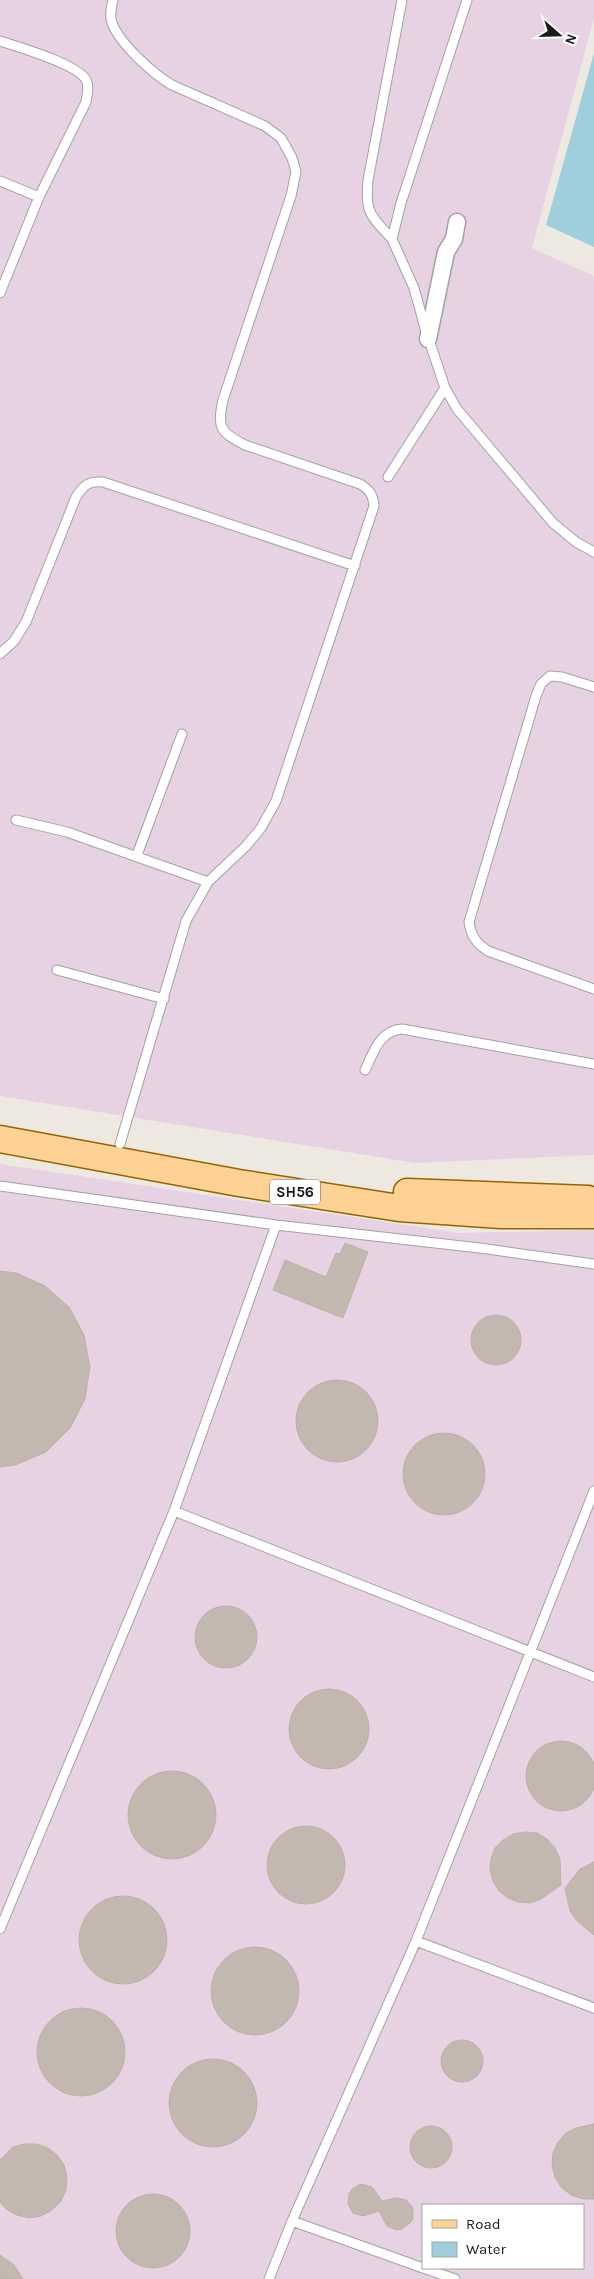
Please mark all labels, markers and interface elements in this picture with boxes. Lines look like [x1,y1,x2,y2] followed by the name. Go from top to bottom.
[534,10,584,60] north arrow
[561,32,580,47] text: N
[270,1180,320,1204] road number: SH56
[422,2204,584,2269] legend
[466,2215,501,2233] text: Road
[466,2240,507,2258] text: Water

